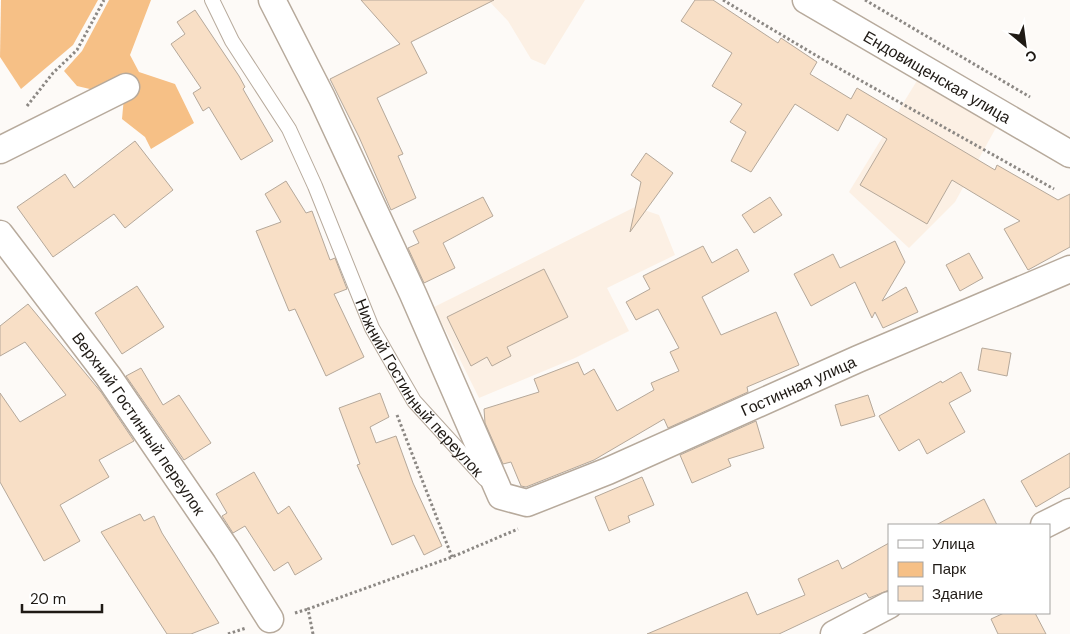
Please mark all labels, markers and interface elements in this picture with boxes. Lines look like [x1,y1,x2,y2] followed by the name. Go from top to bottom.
[1000,20,1050,70] north arrow
[860,26,1015,128] street label: Ендовищенская улица
[1023,46,1040,67] text: С
[350,296,488,482] street label: Нижний Гостинный переулок
[67,328,210,520] street label: Верхний Гостинный переулок
[737,351,860,421] street label: Гостинная улица
[888,524,1050,614] legend
[932,534,975,554] text: Улица
[932,559,966,579] text: Парк
[22,582,102,614] scale bar
[932,584,983,604] text: Здание
[30,589,66,609] text: 20 m

